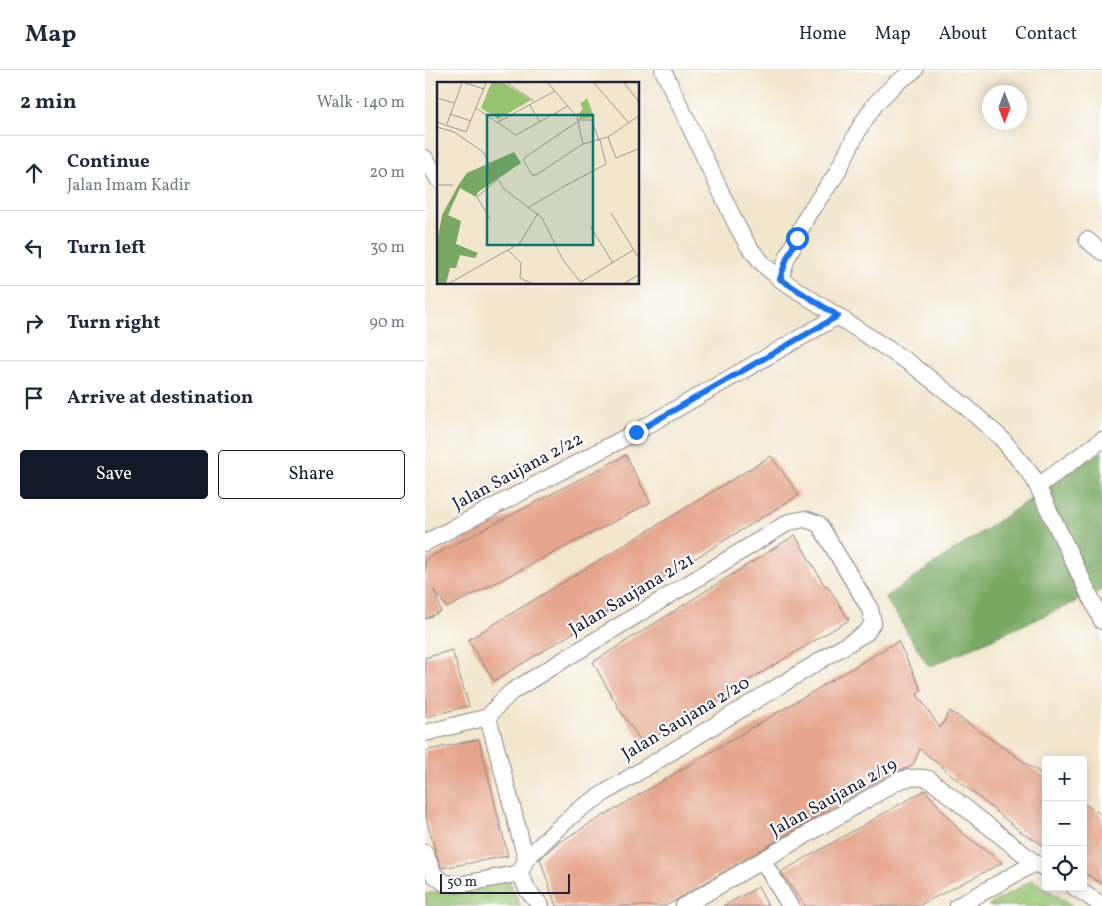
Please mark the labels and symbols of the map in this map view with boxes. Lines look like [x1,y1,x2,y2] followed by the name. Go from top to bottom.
[437,82,640,285] inset map
[982,85,1027,130] north arrow
[786,227,809,250] route start
[625,421,648,444] route end
[448,427,588,517] street label: Jalan Saujana 2/22
[565,548,699,642] street label: Jalan Saujana 2/21
[617,671,755,767] street label: Jalan Saujana 2/20
[766,753,902,843] street label: Jalan Saujana 2/19
[440,871,570,894] scale bar

